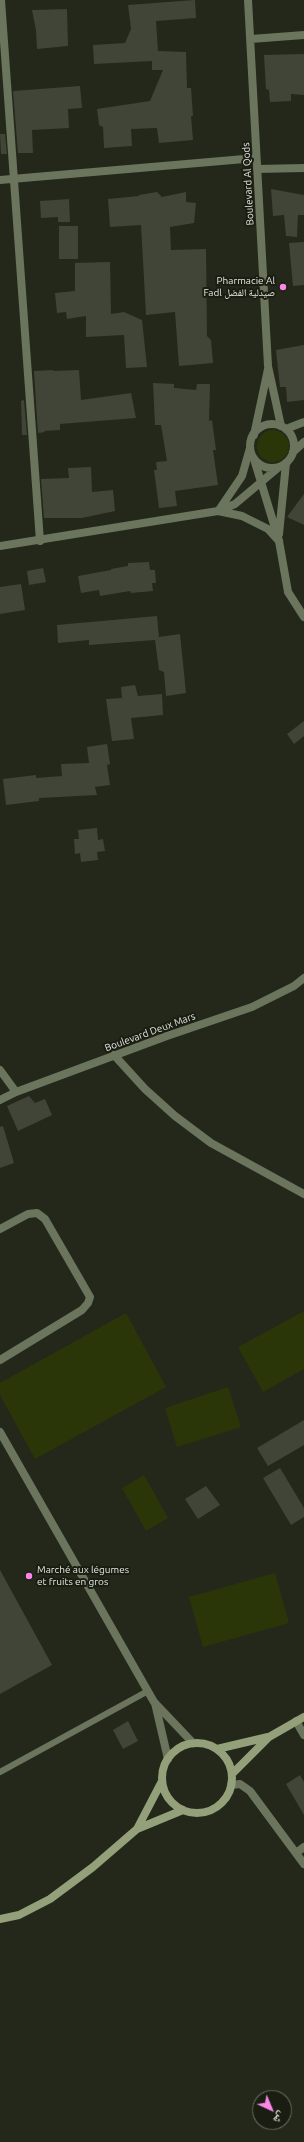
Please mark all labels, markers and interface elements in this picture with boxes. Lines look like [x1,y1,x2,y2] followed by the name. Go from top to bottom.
[240,142,256,226] street label: Boulevard Al Qods
[203,275,275,298] place label: Pharmacie Al Fadl صيدلية الفضل
[278,282,288,292] marker: Pharmacie Al Fadl صيدلية الفضل
[103,1010,197,1054] street label: Boulevard Deux Mars
[37,1564,129,1588] place label: Marché aux légumes et fruits en gros
[24,1571,34,1581] marker: Marché aux légumes et fruits en gros
[252,2090,292,2130] north arrow
[271,2110,288,2126] text: ش

